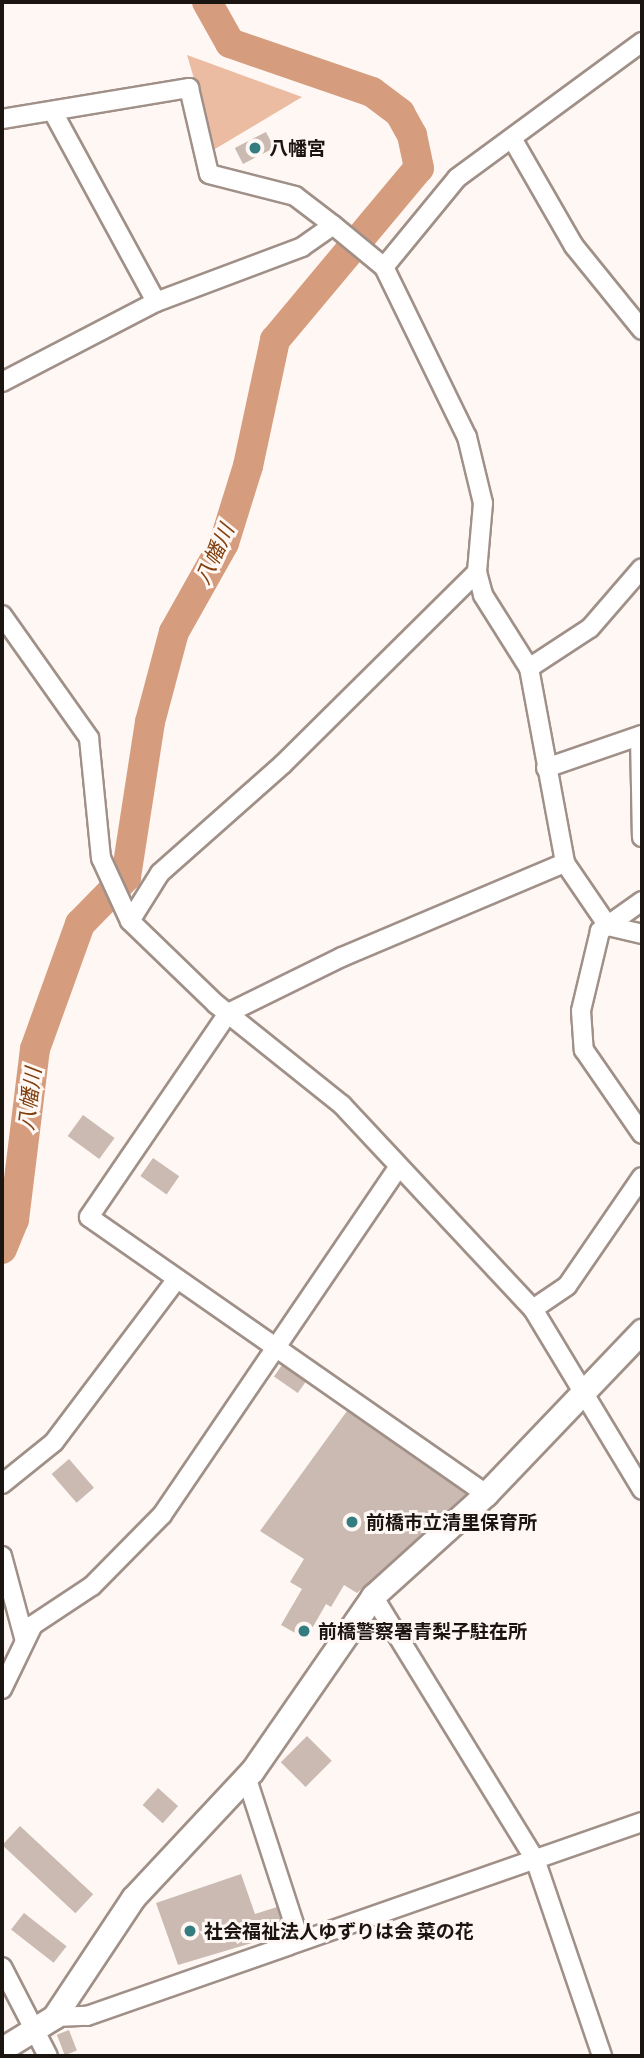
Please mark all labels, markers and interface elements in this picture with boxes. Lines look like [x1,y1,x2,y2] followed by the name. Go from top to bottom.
[269,137,326,159] place label: 八幡宮
[247,140,263,156] marker: 八幡宮
[189,520,239,588] water label: 八幡川
[13,1066,45,1132] water label: 八幡川
[366,1511,537,1533] place label: 前橋市立清里保育所
[344,1514,360,1530] marker: 前橋市立清里保育所
[318,1620,527,1642] place label: 前橋警察署青梨子駐在所
[296,1623,312,1639] marker: 前橋警察署青梨子駐在所
[204,1920,474,1942] place label: 社会福祉法人ゆずりは会 菜の花
[182,1923,198,1939] marker: 社会福祉法人ゆずりは会 菜の花

